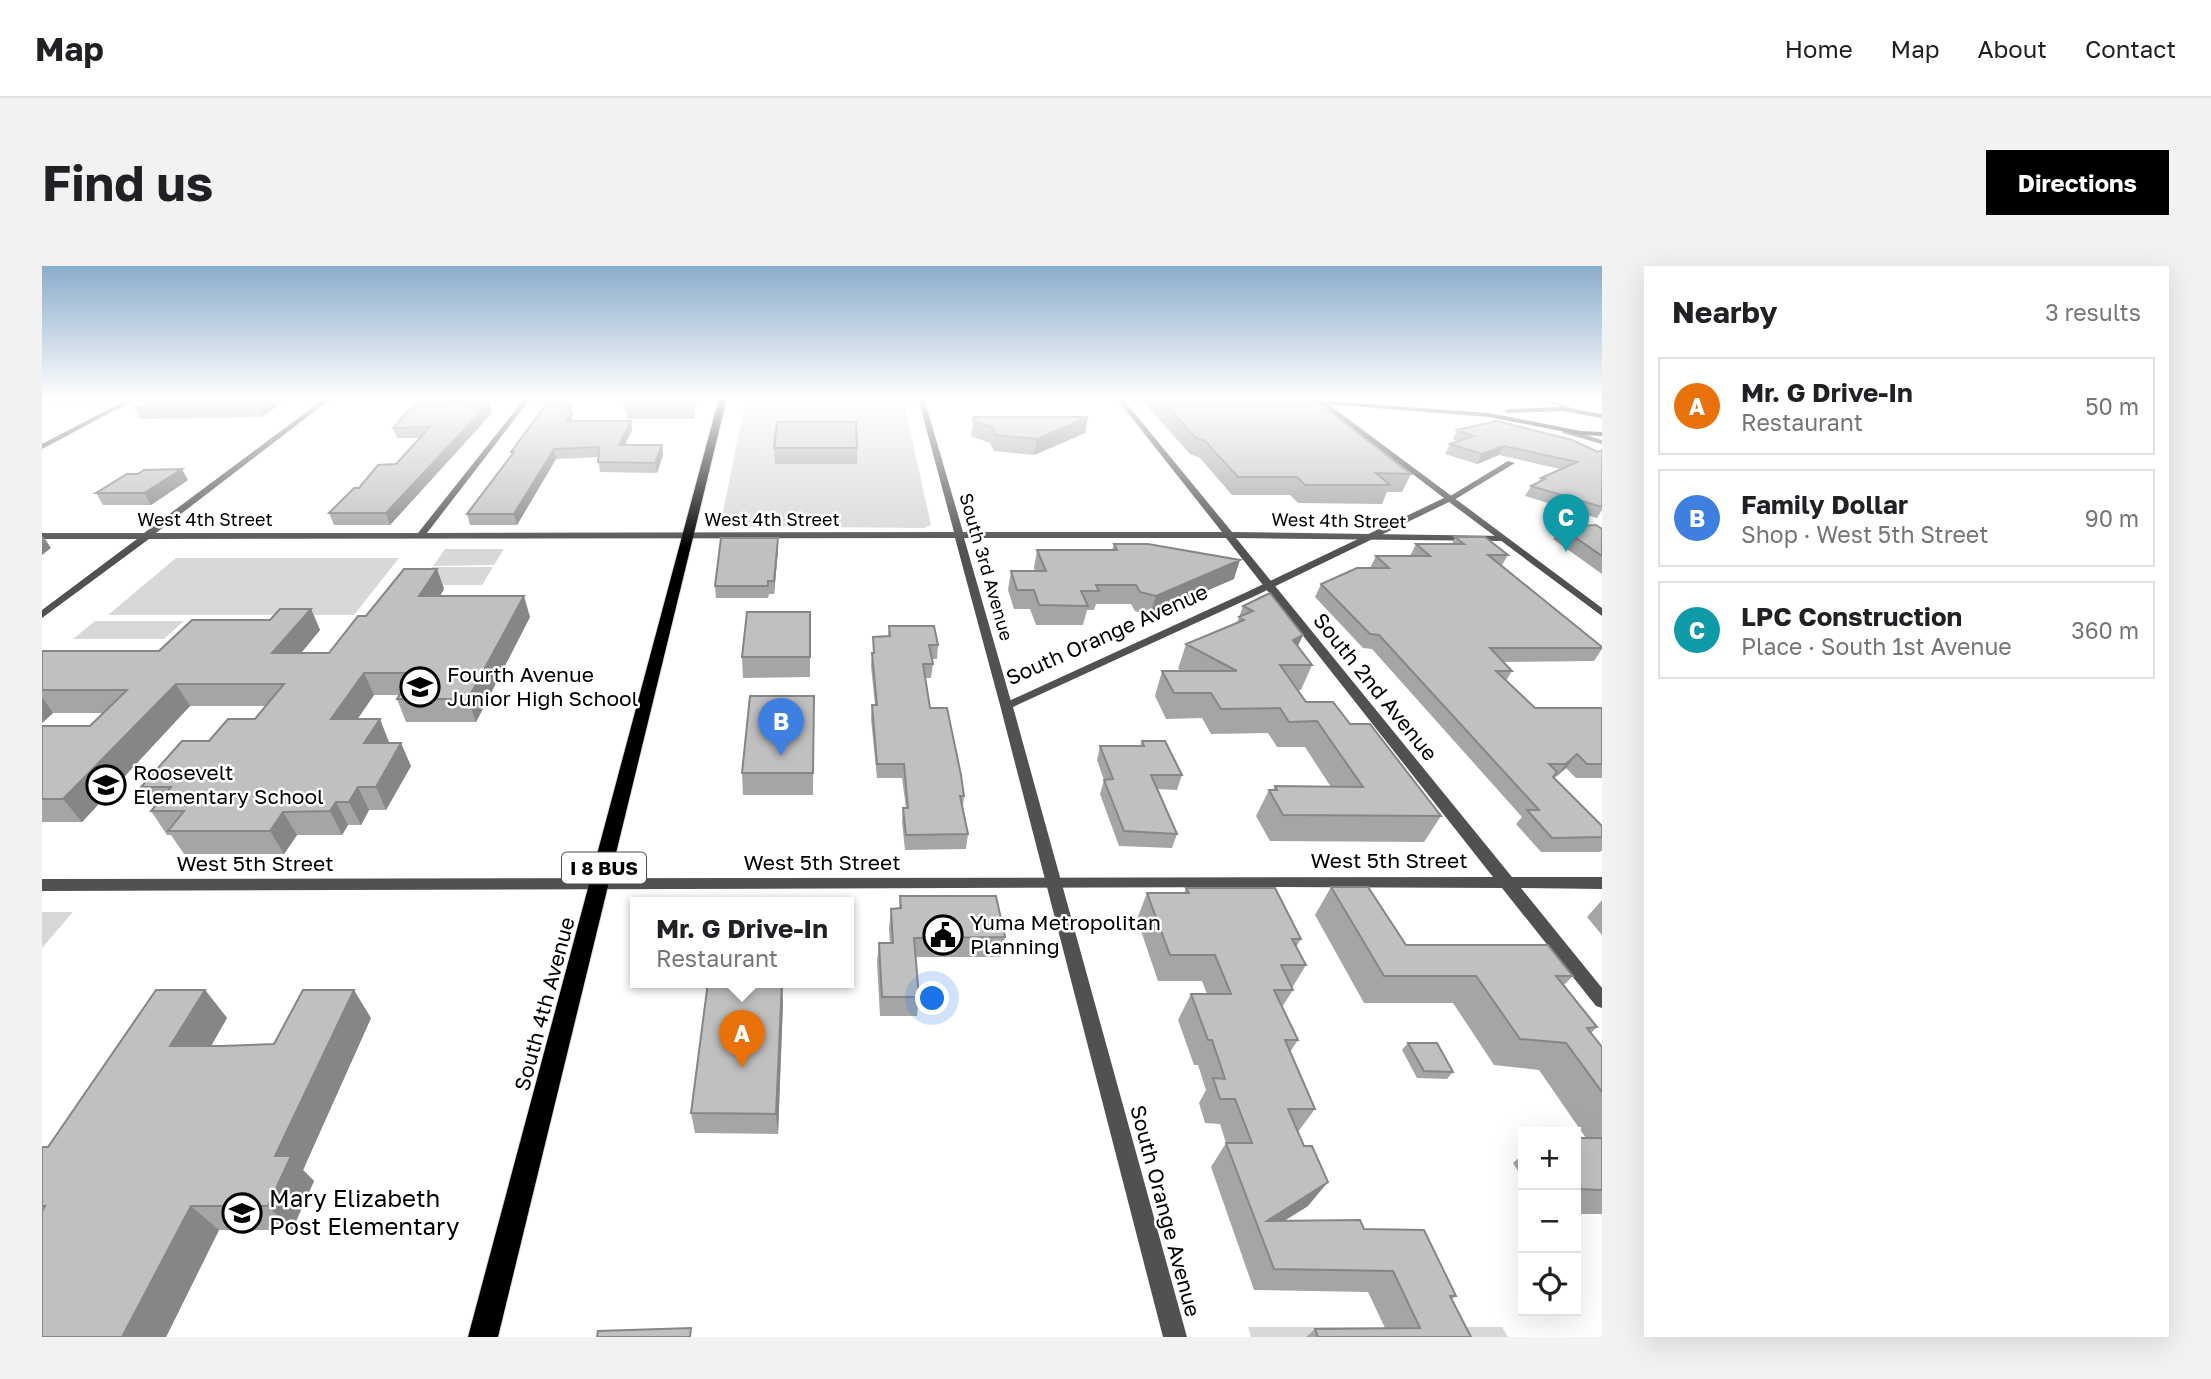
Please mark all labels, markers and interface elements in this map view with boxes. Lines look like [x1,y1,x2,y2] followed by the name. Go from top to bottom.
[35,29,104,68] text: Map
[1785,34,1853,63] text: Home
[1891,34,1940,63] text: Map
[1978,34,2047,63] text: About
[2085,34,2176,63] text: Contact
[1986,150,2169,215] button: Directions
[42,153,213,212] text: Find us
[1672,294,1777,330] text: Nearby
[2045,298,2141,326] text: 3 results
[1741,377,1913,408] text: Mr. G Drive-In
[1689,392,1705,420] text: A
[2085,392,2139,420] text: 50 m
[1741,408,1863,436] text: Restaurant
[1741,489,1908,520] text: Family Dollar
[955,490,1019,643] street label: South 3rd Avenue
[1543,494,1589,552] pin: C
[1689,504,1705,532] text: B
[2085,504,2139,532] text: 90 m
[137,508,273,530] street label: West 4th Street
[704,508,840,530] street label: West 4th Street
[1271,508,1407,532] street label: West 4th Street
[1741,520,1988,548] text: Shop · West 5th Street
[1002,578,1212,690] street label: South Orange Avenue
[1741,601,1962,632] text: LPC Construction
[1308,607,1443,766] street label: South 2nd Avenue
[1689,616,1705,644] text: C
[2071,616,2139,644] text: 360 m
[1741,632,2012,660] text: Place · South 1st Avenue
[447,661,638,711] place label: Fourth Avenue Junior High School
[399,666,441,708] school or university icon: Fourth Avenue Junior High School
[758,698,804,756] pin: B
[133,759,324,809] place label: Roosevelt Elementary School
[85,764,127,806] school or university icon: Roosevelt Elementary School
[1310,847,1468,873] street label: West 5th Street
[743,849,901,875] street label: West 5th Street
[176,850,334,876] street label: West 5th Street
[562,852,646,884] road number: I 8 BUS
[630,897,854,988] popup
[970,909,1161,959] place label: Yuma Metropolitan Planning
[656,913,828,944] text: Mr. G Drive-In
[508,914,580,1093] street label: South 4th Avenue
[922,914,964,956] public building icon: Yuma Metropolitan Planning
[656,944,778,972] text: Restaurant
[915,981,949,1015] your location
[719,1010,765,1068] pin: A
[1125,1102,1207,1319] street label: South Orange Avenue
[1518,1127,1581,1316] map controls
[1518,1127,1581,1190] button: +
[269,1183,460,1240] place label: Mary Elizabeth Post Elementary
[1518,1190,1581,1253] button: −
[221,1192,263,1234] school or university icon: Mary Elizabeth Post Elementary
[1518,1253,1581,1316] button: locate

